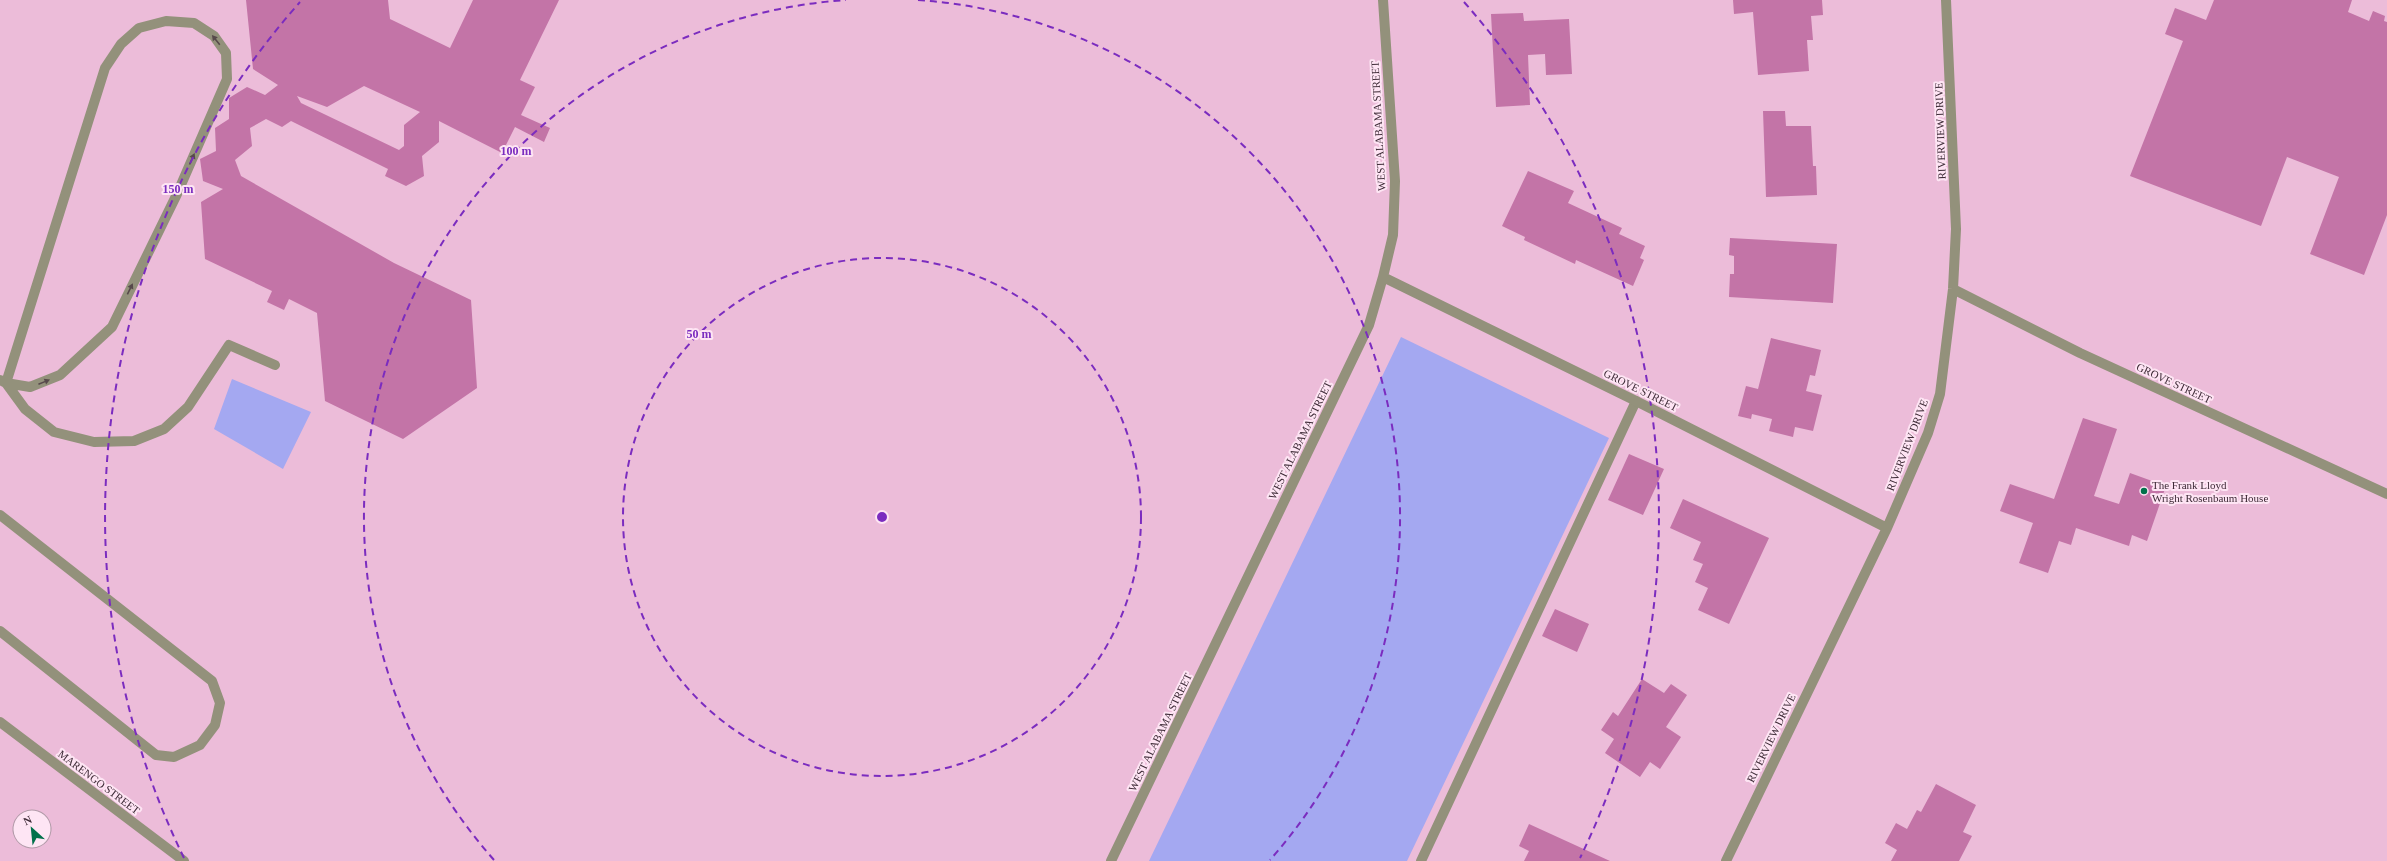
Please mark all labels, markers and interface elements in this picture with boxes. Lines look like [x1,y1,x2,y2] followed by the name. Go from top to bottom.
[212,35,221,45] one-way arrow
[1369,61,1387,191] street label: WEST ALABAMA STREET
[1932,82,1948,180] street label: RIVERVIEW DRIVE
[501,144,532,158] text: 100 m
[189,154,195,165] one-way arrow
[163,182,194,196] text: 150 m
[127,284,133,295] one-way arrow
[687,327,712,341] text: 50 m
[2135,360,2213,406] street label: GROVE STREET
[1602,367,1680,413] street label: GROVE STREET
[38,378,50,384] one-way arrow
[1266,379,1334,501] street label: WEST ALABAMA STREET
[1884,397,1930,492] street label: RIVERVIEW DRIVE
[2152,479,2268,504] place label: The Frank Lloyd Wright Rosenbaum House
[2139,486,2149,496] marker: The Frank Lloyd Wright Rosenbaum House
[875,510,889,524] centre of rings
[1126,671,1194,793] street label: WEST ALABAMA STREET
[1744,692,1798,784] street label: RIVERVIEW DRIVE
[56,748,142,817] street label: MARENGO STREET
[12,809,52,849] north arrow
[21,813,34,827] text: N

